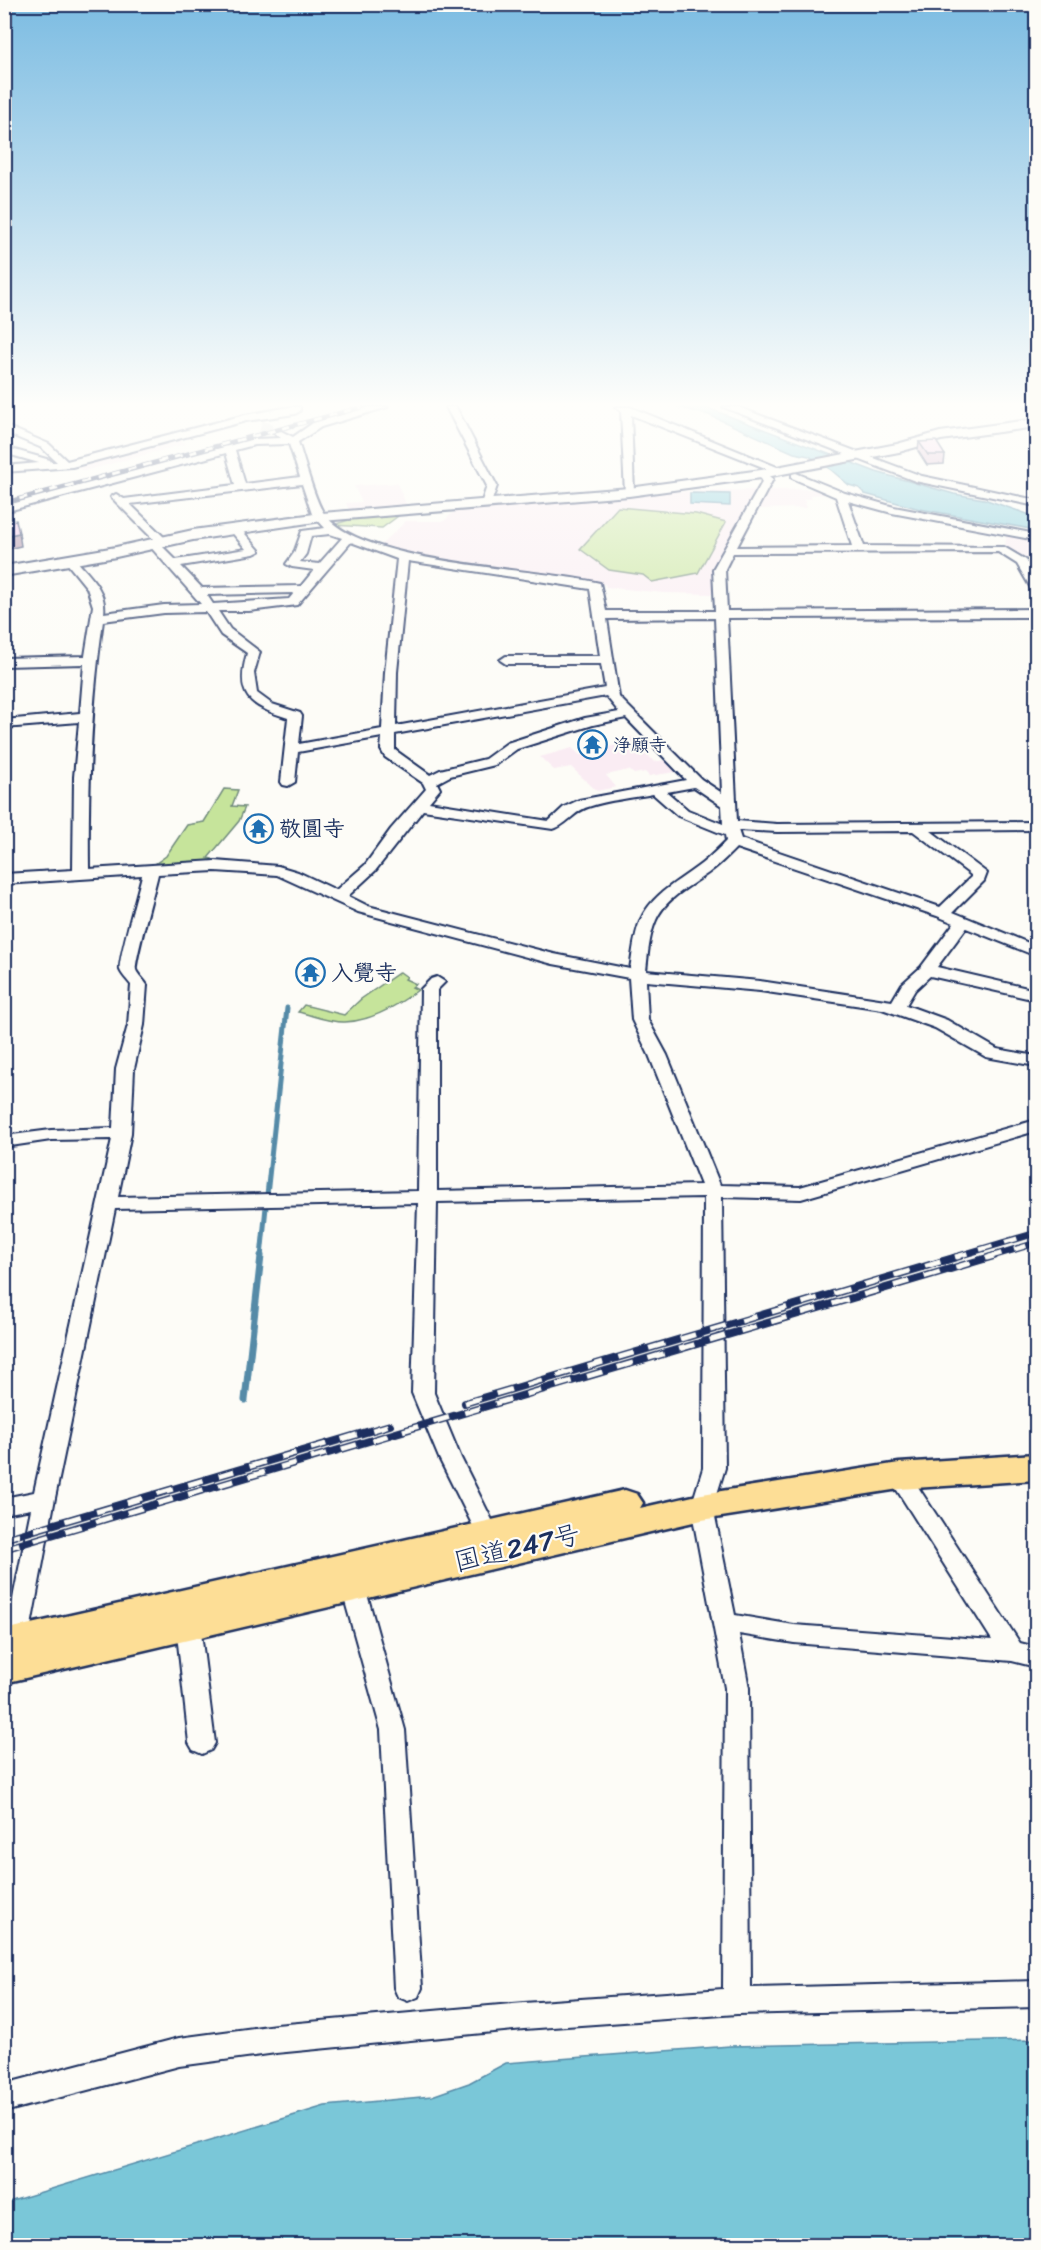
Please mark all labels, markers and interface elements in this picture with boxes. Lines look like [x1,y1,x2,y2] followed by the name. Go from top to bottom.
[576,729,608,761] temple icon: 浄願寺
[613,729,667,761] place label: 浄願寺
[279,809,345,848] place label: 敬圓寺
[242,812,274,844] temple icon: 敬圓寺
[331,953,397,992] place label: 入覺寺
[294,956,326,988] temple icon: 入覺寺
[449,1510,585,1586] street label: 国道247号

